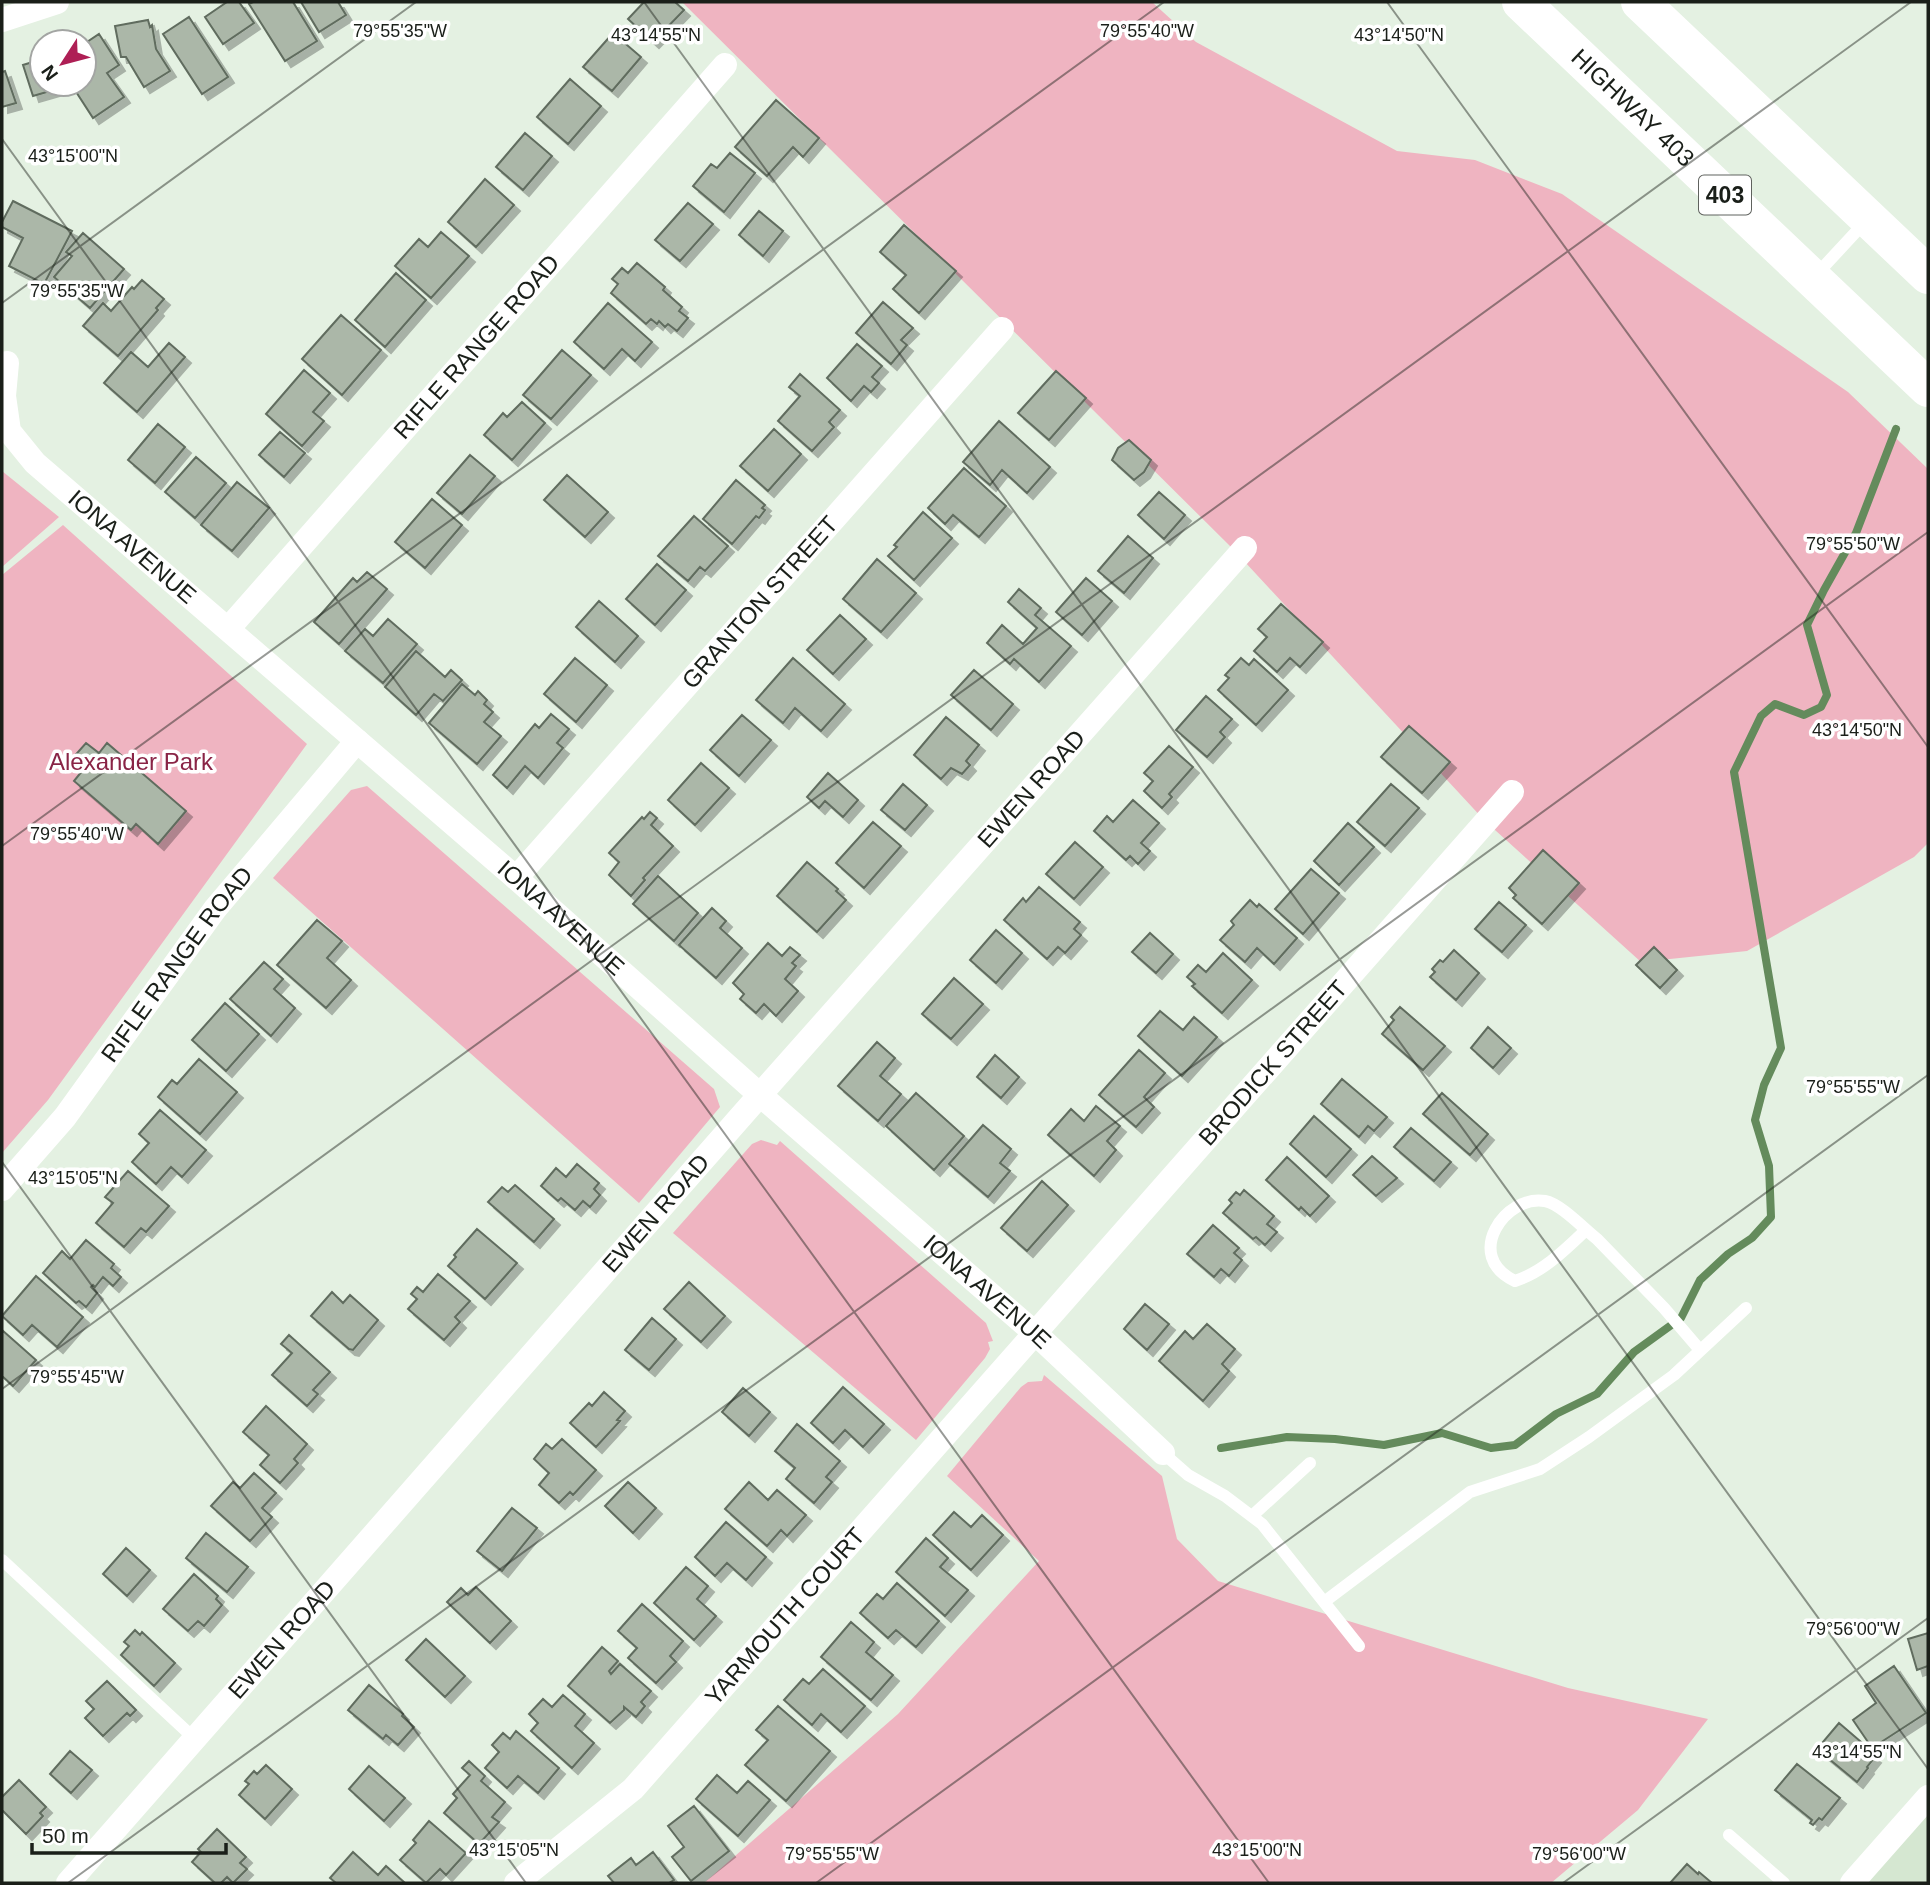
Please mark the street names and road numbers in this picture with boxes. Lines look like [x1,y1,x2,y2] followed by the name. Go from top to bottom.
[1566,43,1700,172] street label: HIGHWAY 403
[1699,176,1751,214] road number: 403
[388,249,564,444] street label: RIFLE RANGE ROAD
[63,484,202,609] street label: IONA AVENUE
[676,510,843,694] street label: GRANTON STREET
[972,724,1090,853] street label: EWEN ROAD
[492,854,630,981] street label: IONA AVENUE
[95,861,258,1067] street label: RIFLE RANGE ROAD
[1193,974,1353,1151] street label: BRODICK STREET
[596,1149,714,1278] street label: EWEN ROAD
[918,1229,1057,1354] street label: IONA AVENUE
[699,1522,870,1710] street label: YARMOUTH COURT
[222,1575,340,1704] street label: EWEN ROAD

